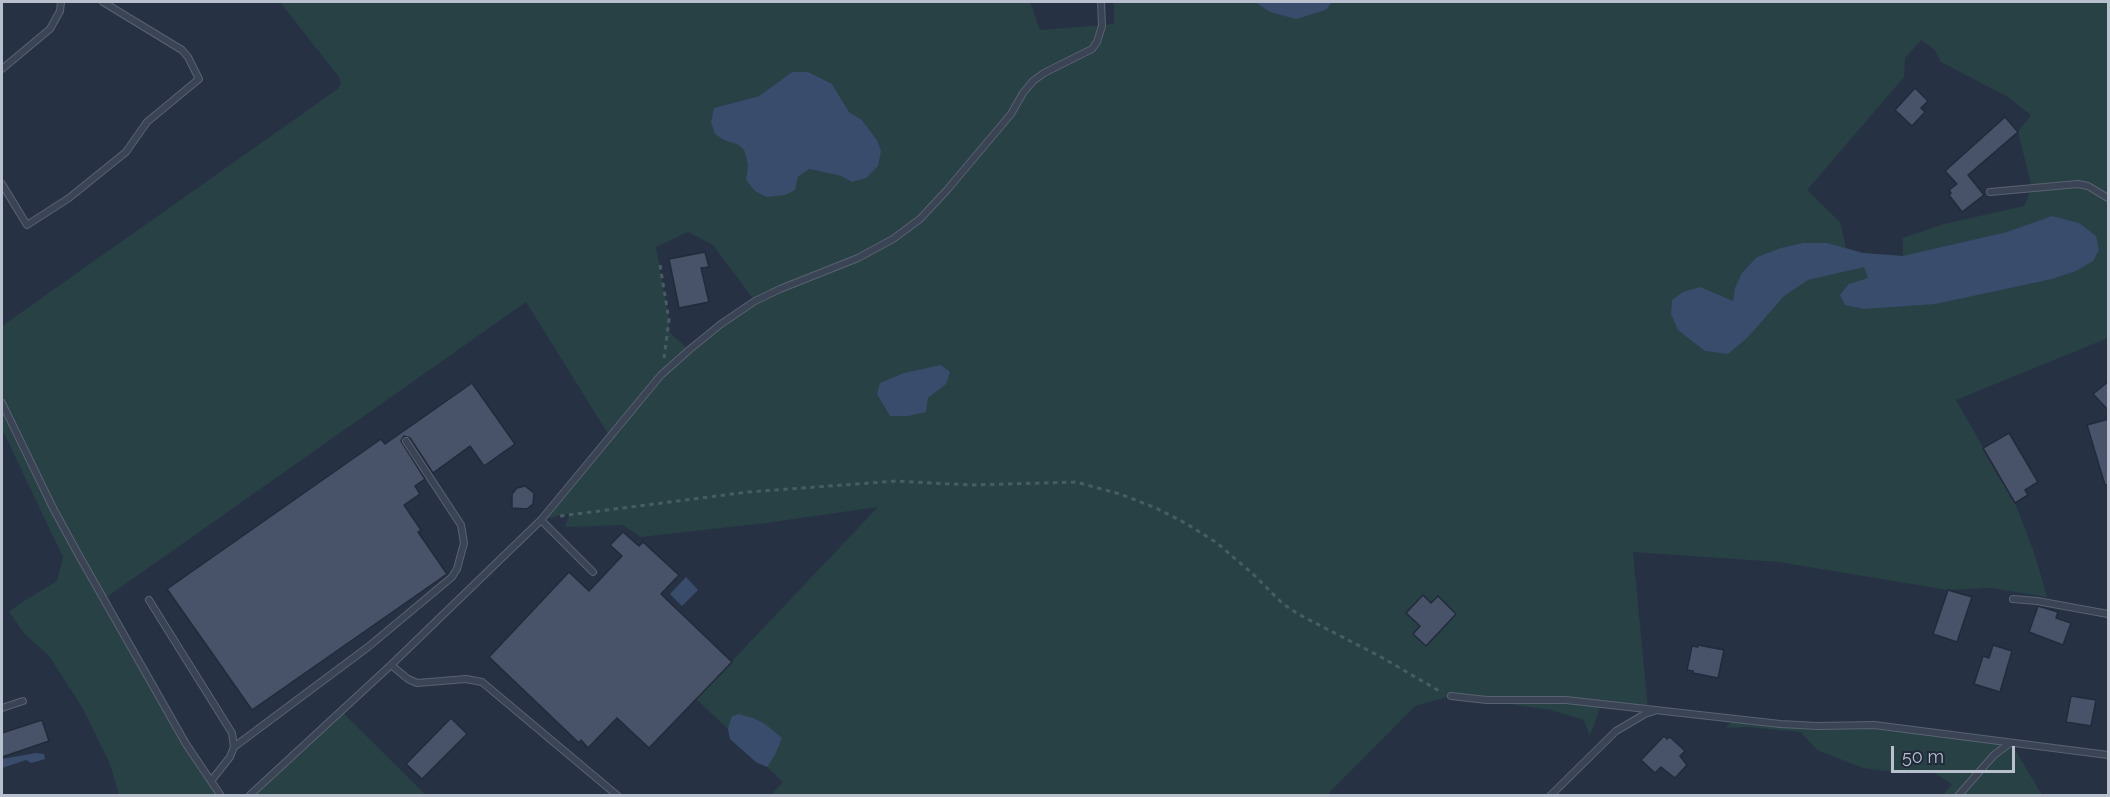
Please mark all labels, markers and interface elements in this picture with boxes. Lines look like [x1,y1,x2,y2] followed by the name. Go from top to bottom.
[1894,734,2018,772] scale bar
[1902,746,1944,767] text: 50 m

